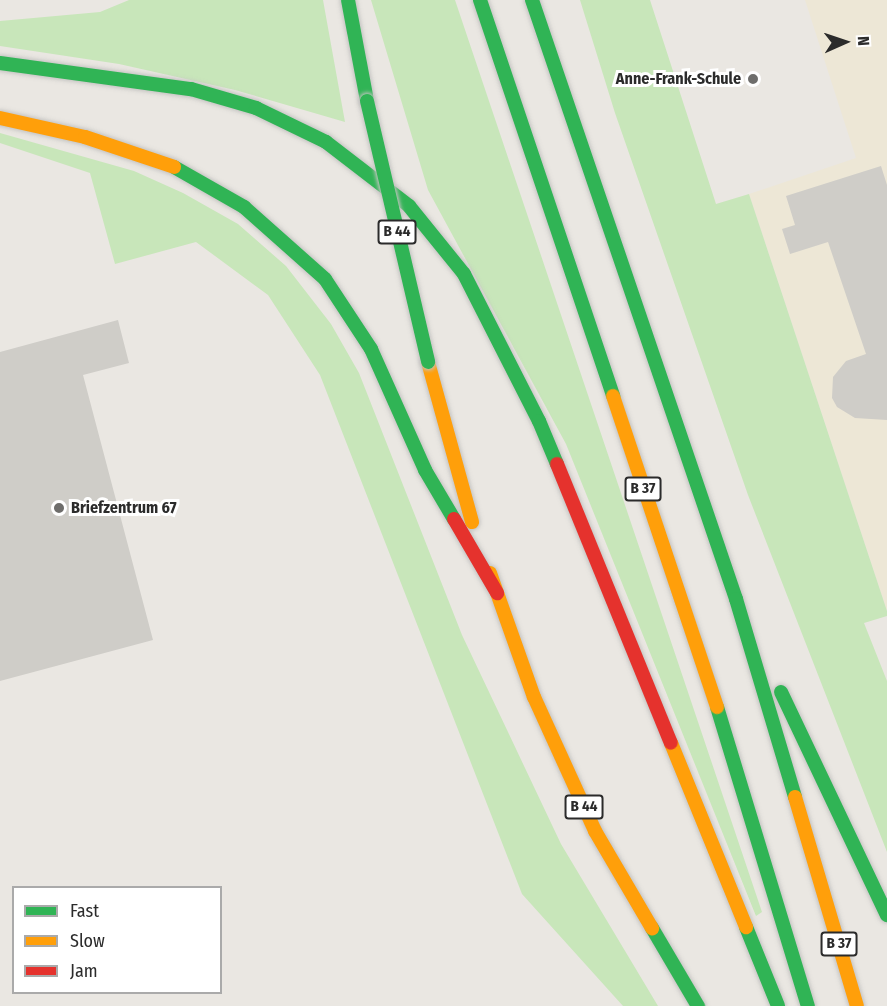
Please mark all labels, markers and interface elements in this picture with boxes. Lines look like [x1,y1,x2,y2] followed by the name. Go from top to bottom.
[815,12,875,72] north arrow
[854,36,873,46] text: N
[616,69,741,89] place label: Anne-Frank-Schule
[746,72,760,86] marker: Anne-Frank-Schule
[378,220,416,244] road number: B 44
[624,477,662,501] road number: B 37
[71,498,177,518] place label: Briefzentrum 67
[52,501,66,515] marker: Briefzentrum 67
[564,795,604,819] road number: B 44
[12,886,222,994] legend
[70,900,99,922] text: Fast
[70,930,105,952] text: Slow
[820,932,858,956] road number: B 37
[70,960,98,982] text: Jam

